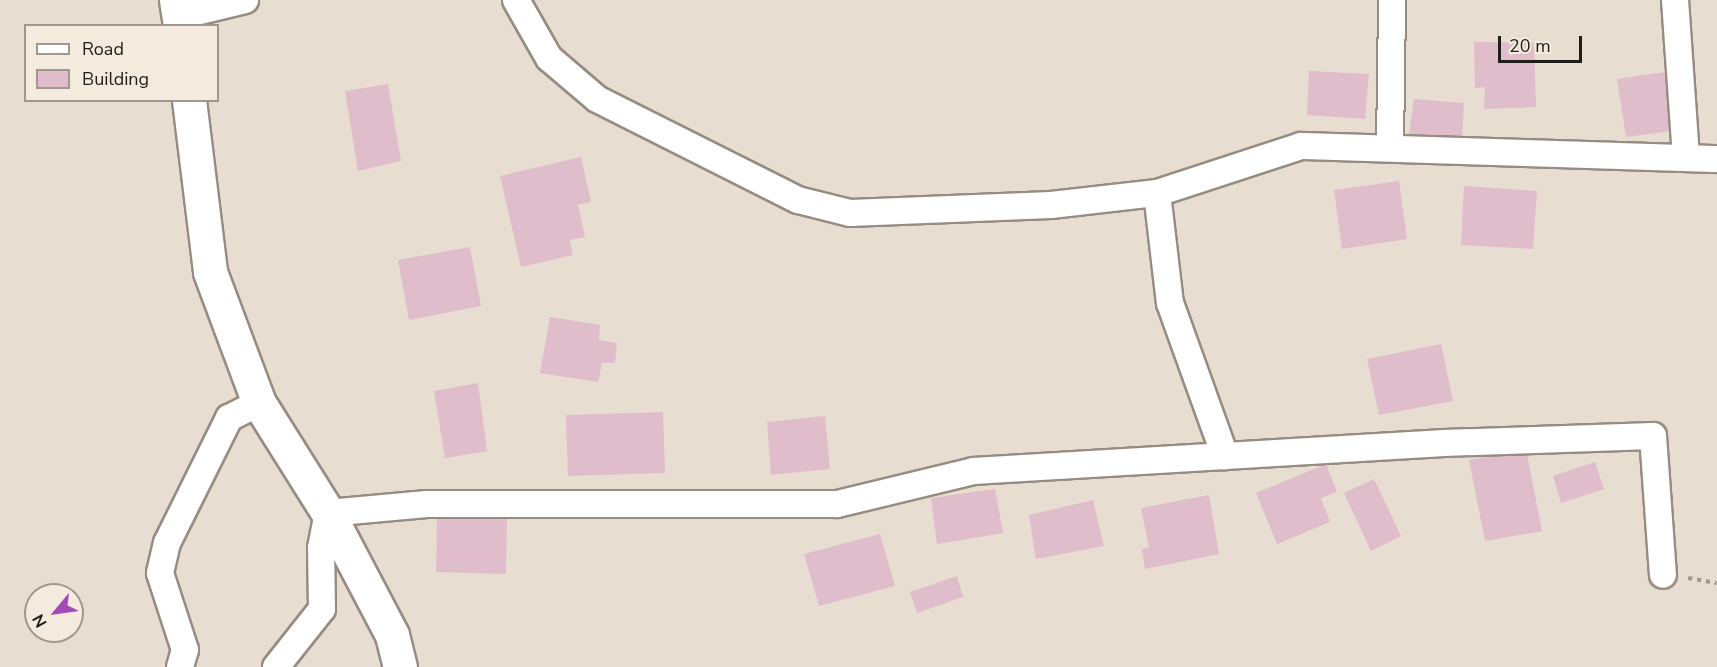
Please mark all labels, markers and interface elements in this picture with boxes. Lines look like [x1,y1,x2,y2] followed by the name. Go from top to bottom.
[24,24,219,102] legend
[1501,24,1585,62] scale bar
[1509,34,1551,58] text: 20 m
[82,37,124,61] text: Road
[82,67,149,91] text: Building
[24,583,84,643] north arrow
[27,610,53,631] text: N

